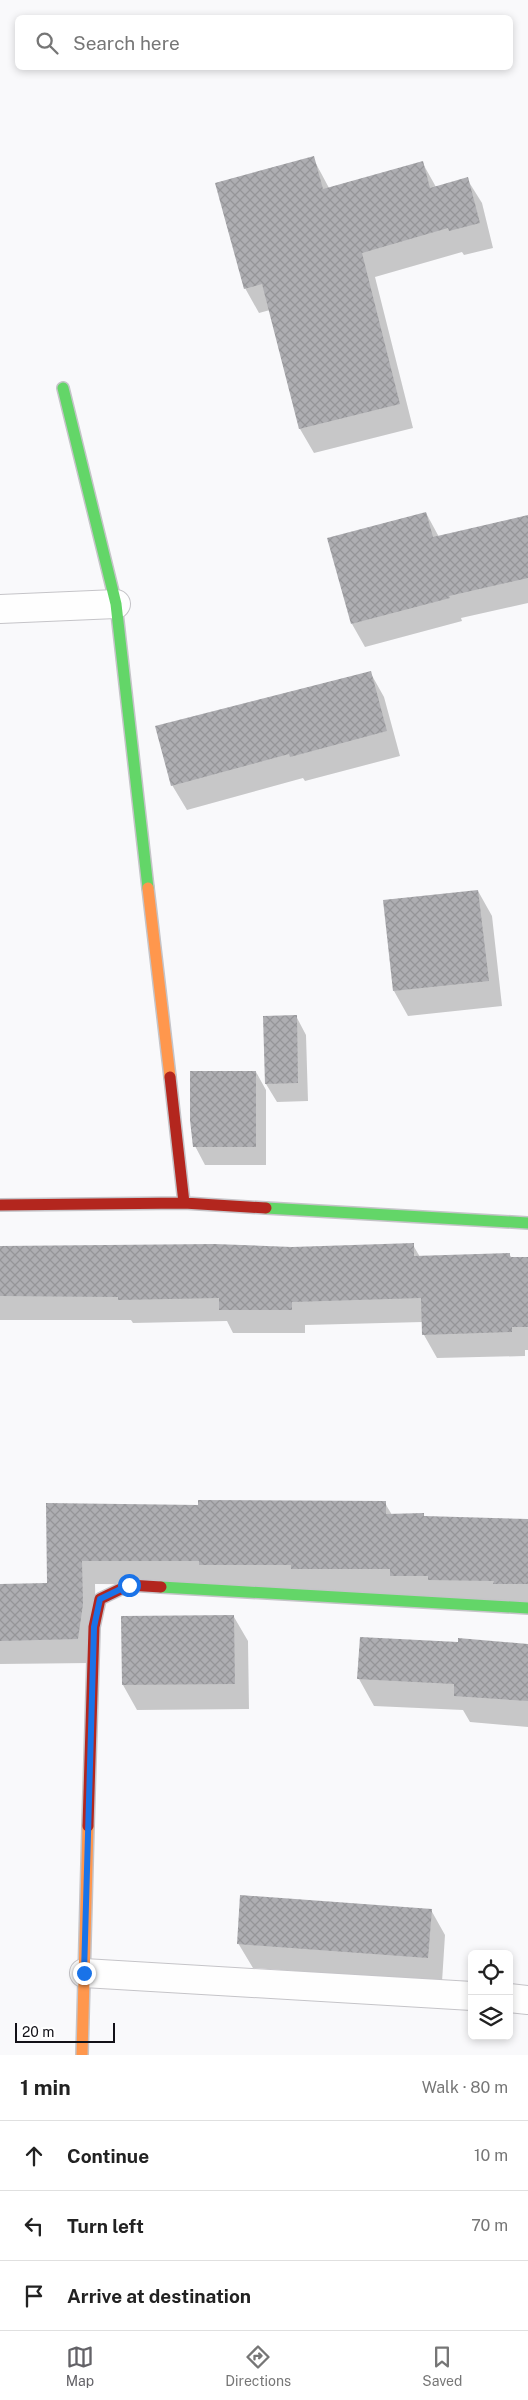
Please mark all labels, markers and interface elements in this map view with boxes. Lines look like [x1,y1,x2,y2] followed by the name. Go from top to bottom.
[15,15,513,70] search box
[33,29,61,57] icon: search
[73,32,180,54] text: Search here
[118,1574,141,1597] route start
[468,1950,513,2040] map controls
[468,1950,513,1995] button: locate
[73,1962,96,1985] route end
[468,1995,513,2040] button: layers
[15,2020,115,2043] scale bar
[22,2024,54,2040] text: 20 m
[20,2075,71,2100] text: 1 min
[422,2078,508,2097] text: Walk · 80 m
[20,2142,48,2170] icon: ahead
[67,2145,149,2167] text: Continue
[474,2146,508,2165] text: 10 m
[20,2212,48,2240] icon: left
[67,2215,144,2237] text: Turn left
[471,2216,508,2235] text: 70 m
[20,2282,48,2310] icon: arrive
[67,2285,251,2307] text: Arrive at destination
[66,2343,94,2389] tab: Map
[225,2343,291,2389] tab: Directions
[422,2343,462,2389] tab: Saved

